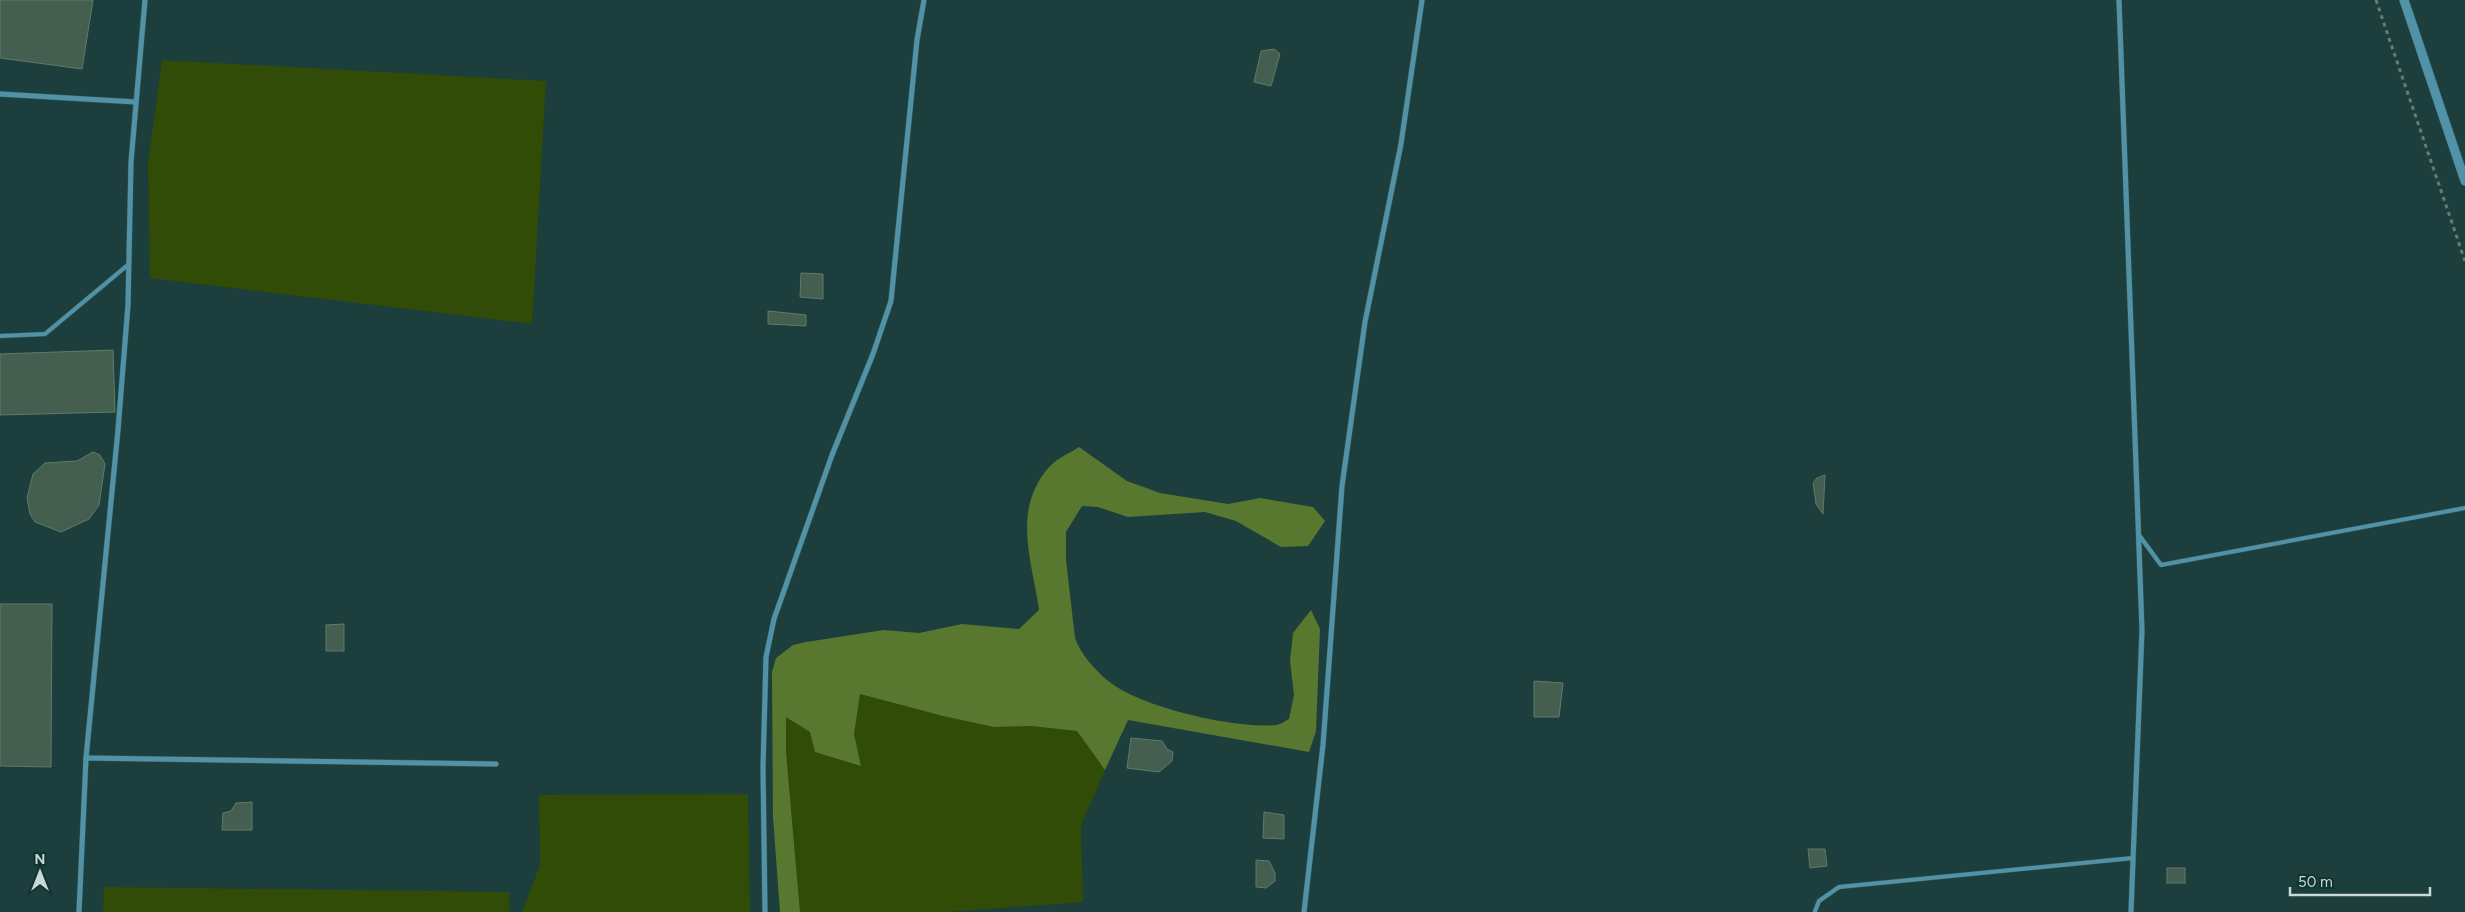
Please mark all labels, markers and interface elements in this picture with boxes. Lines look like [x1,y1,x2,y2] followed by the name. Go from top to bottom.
[15,847,65,897] north arrow
[35,851,45,868] text: N
[2290,864,2430,896] scale bar
[2298,873,2333,891] text: 50 m

